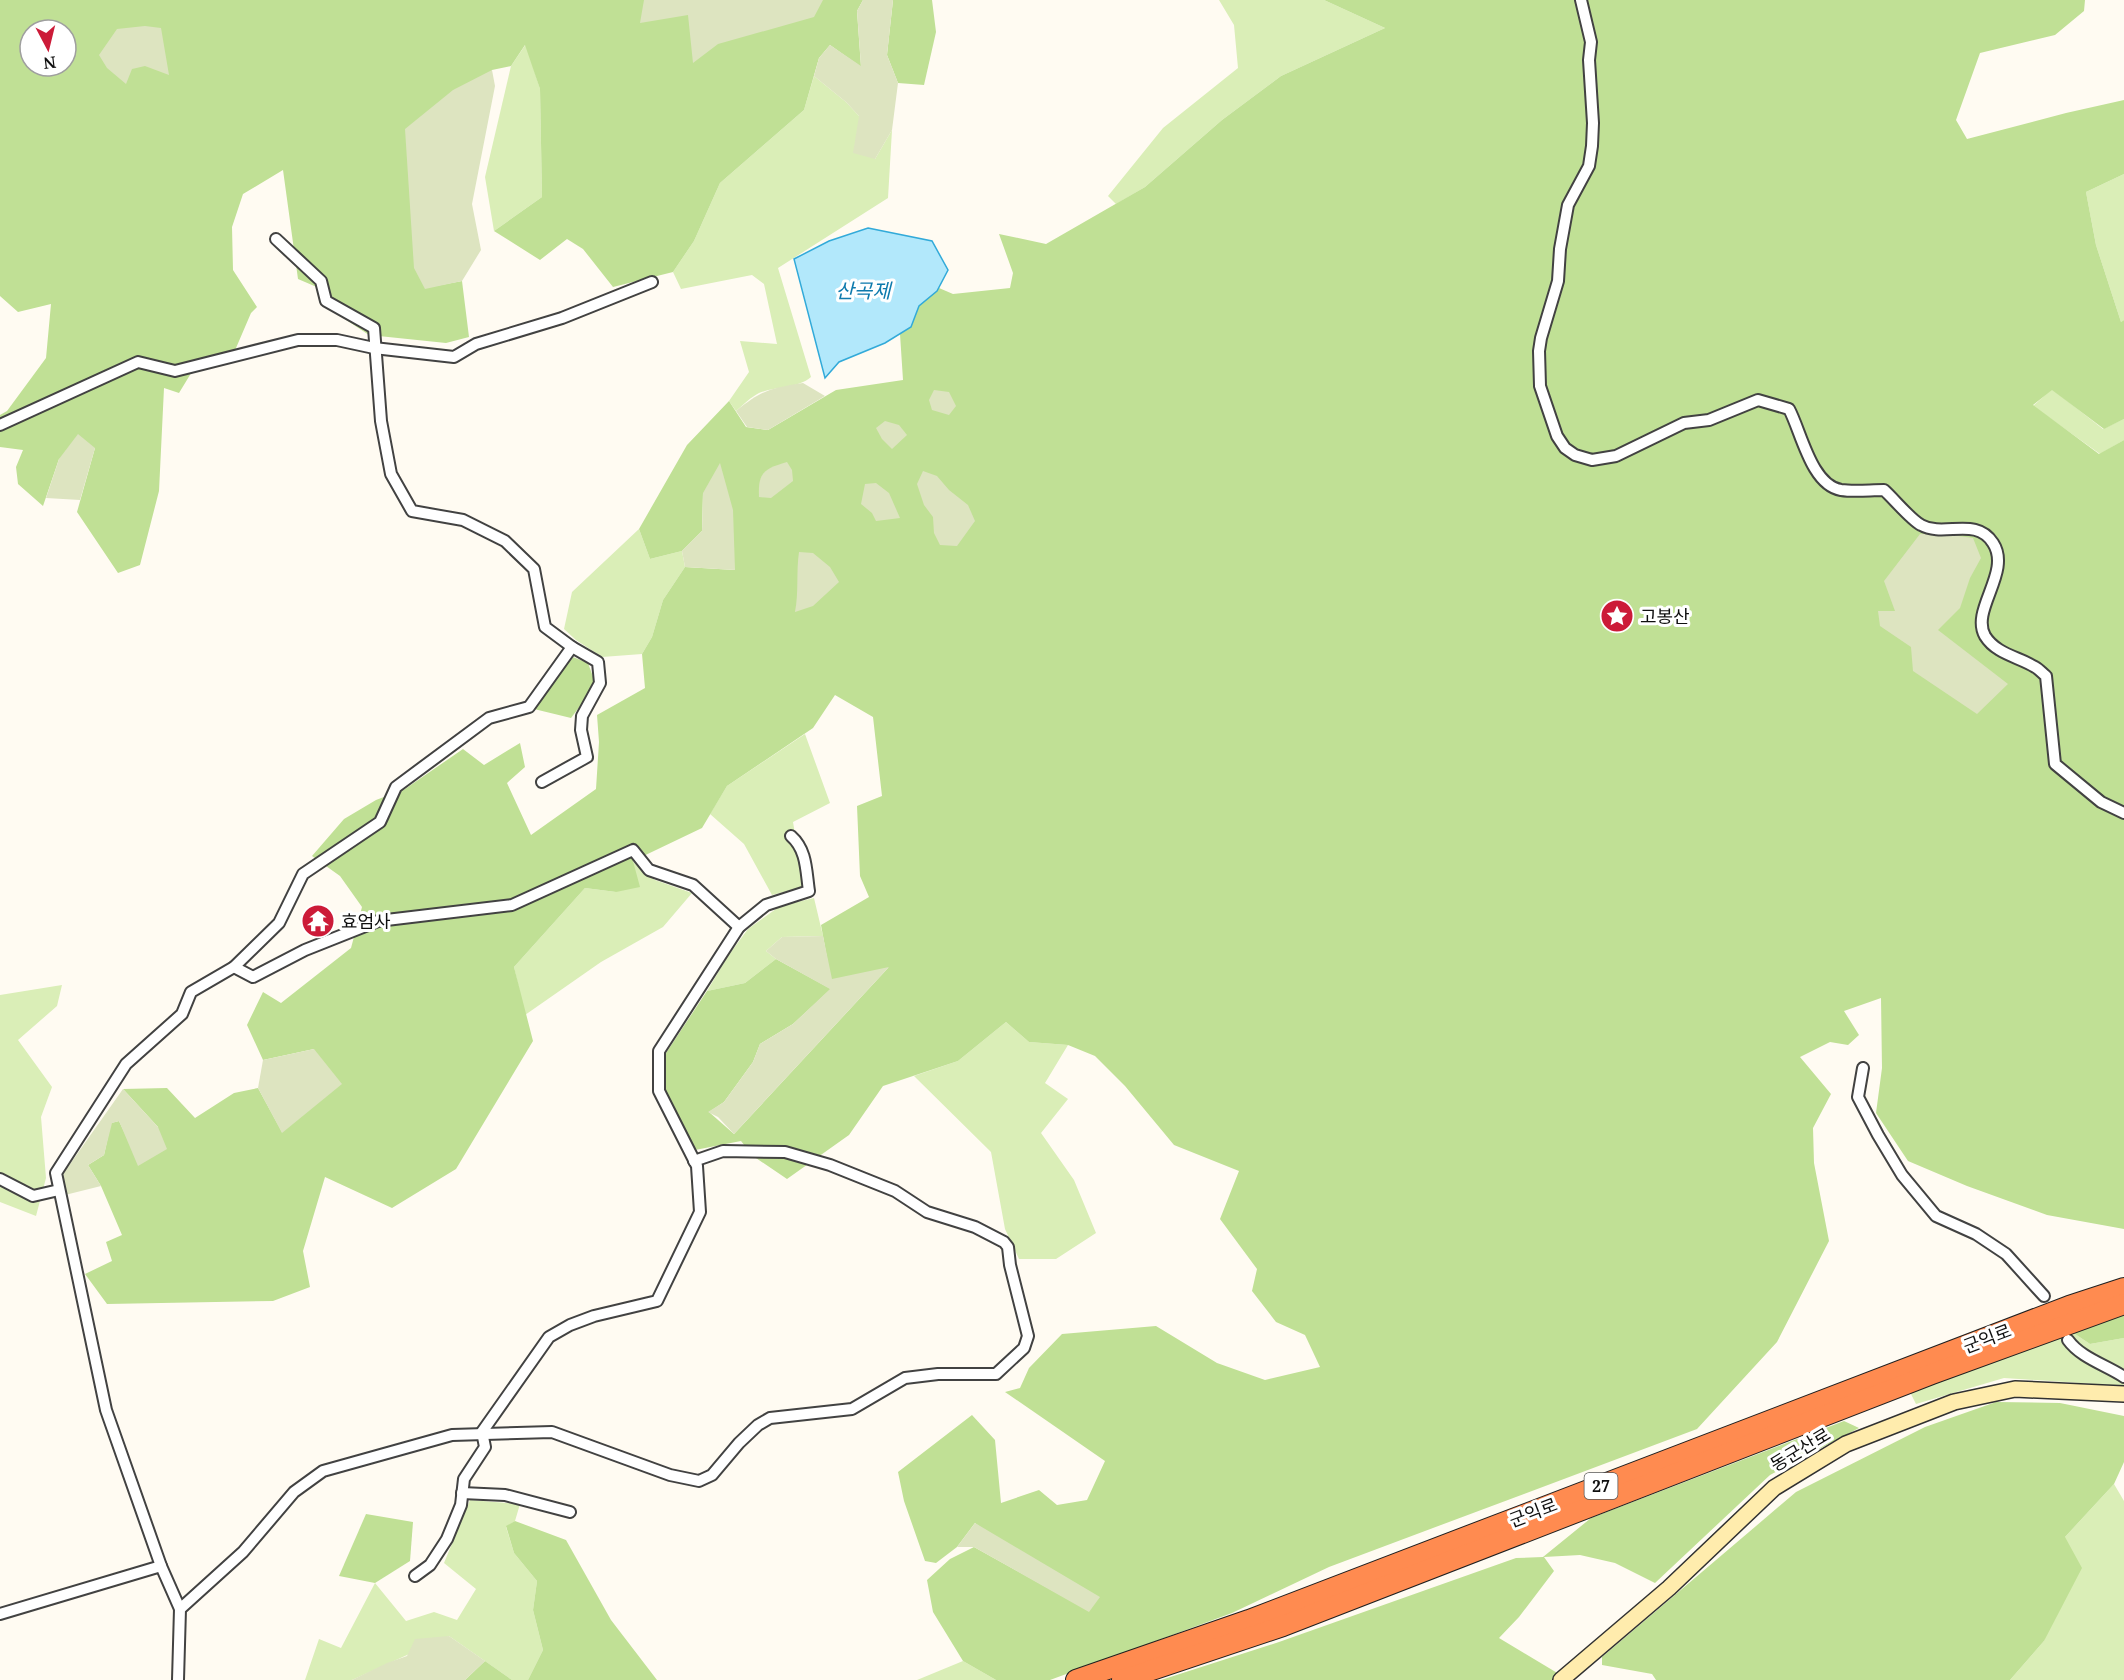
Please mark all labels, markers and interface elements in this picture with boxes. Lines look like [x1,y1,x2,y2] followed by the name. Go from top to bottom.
[18,18,78,78] north arrow
[42,51,57,75] text: N
[835,277,893,304] water label: 산곡제
[1599,598,1635,634] place icon: 고봉산
[1640,604,1690,628] place label: 고봉산
[300,903,336,939] temple icon: 효엄사
[341,909,391,933] place label: 효엄사
[1960,1318,2014,1358] street label: 군익로
[1765,1422,1835,1476] street label: 동군산로
[1584,1473,1618,1499] road number: 27
[1506,1492,1560,1532] street label: 군익로

